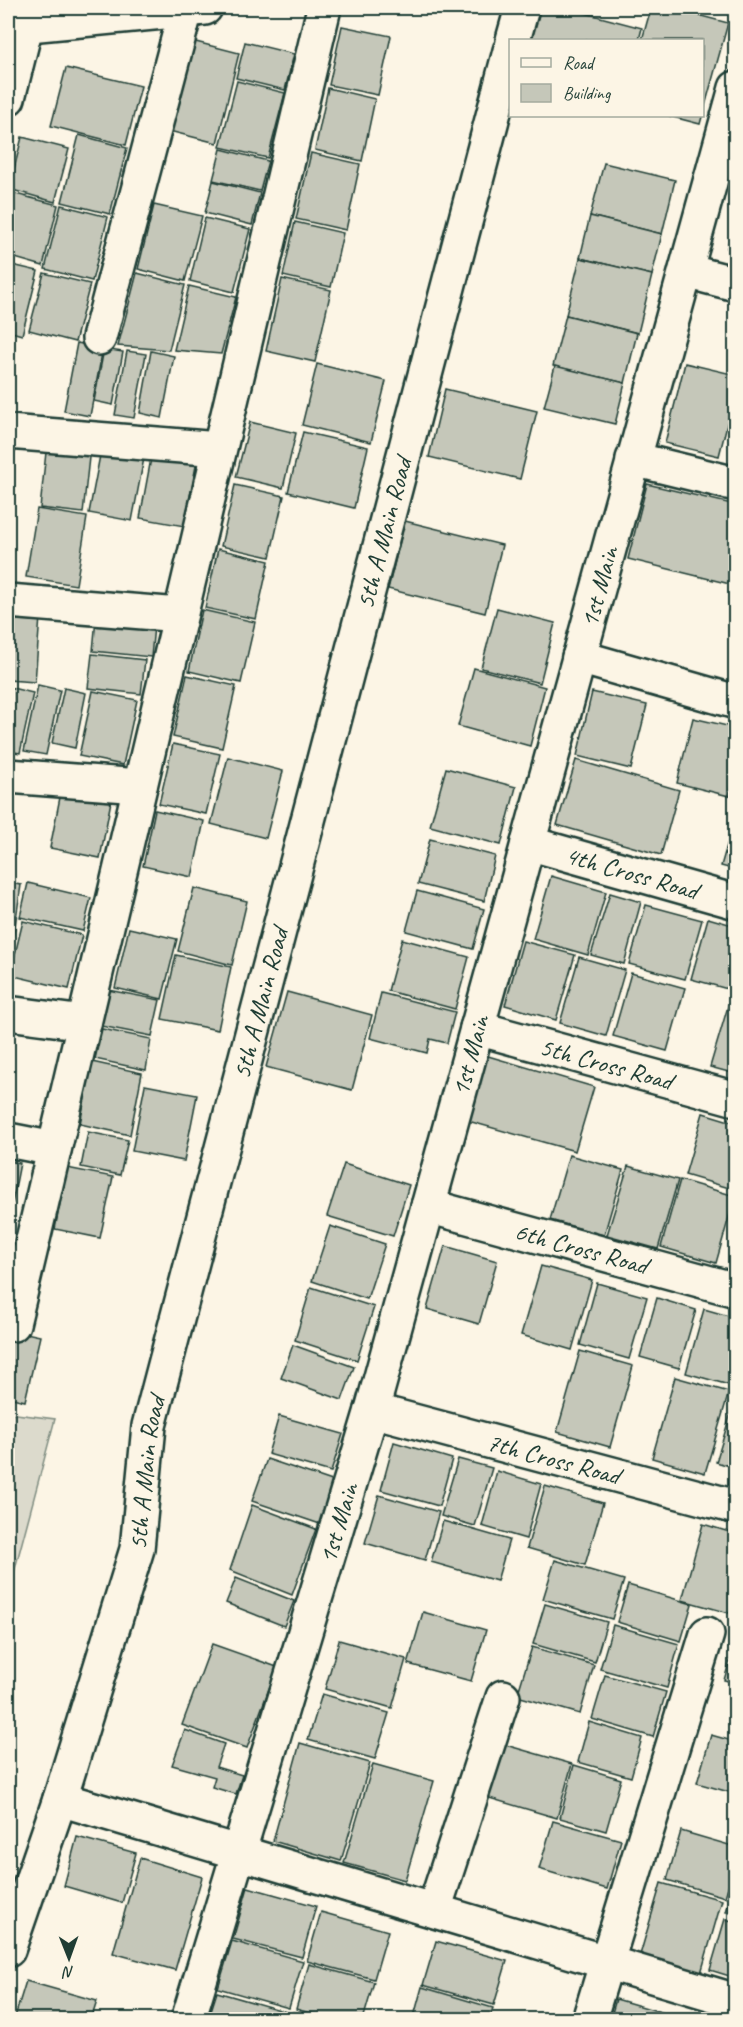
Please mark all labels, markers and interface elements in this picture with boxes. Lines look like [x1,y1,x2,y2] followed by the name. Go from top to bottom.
[509,39,704,117] legend
[563,52,596,74] text: Road
[563,82,612,104] text: Building
[348,451,420,612] street label: 5th A Main Road
[572,542,626,631] street label: 1st Main
[562,838,705,908] street label: 4th Cross Road
[225,921,297,1082] street label: 5th A Main Road
[443,1010,497,1099] street label: 1st Main
[536,1030,680,1099] street label: 5th Cross Road
[511,1214,655,1283] street label: 6th Cross Road
[121,1389,174,1551] street label: 5th A Main Road
[483,1425,627,1493] street label: 7th Cross Road
[311,1478,366,1567] street label: 1st Main
[39,1928,99,1988] north arrow
[61,1962,74,1982] text: N

